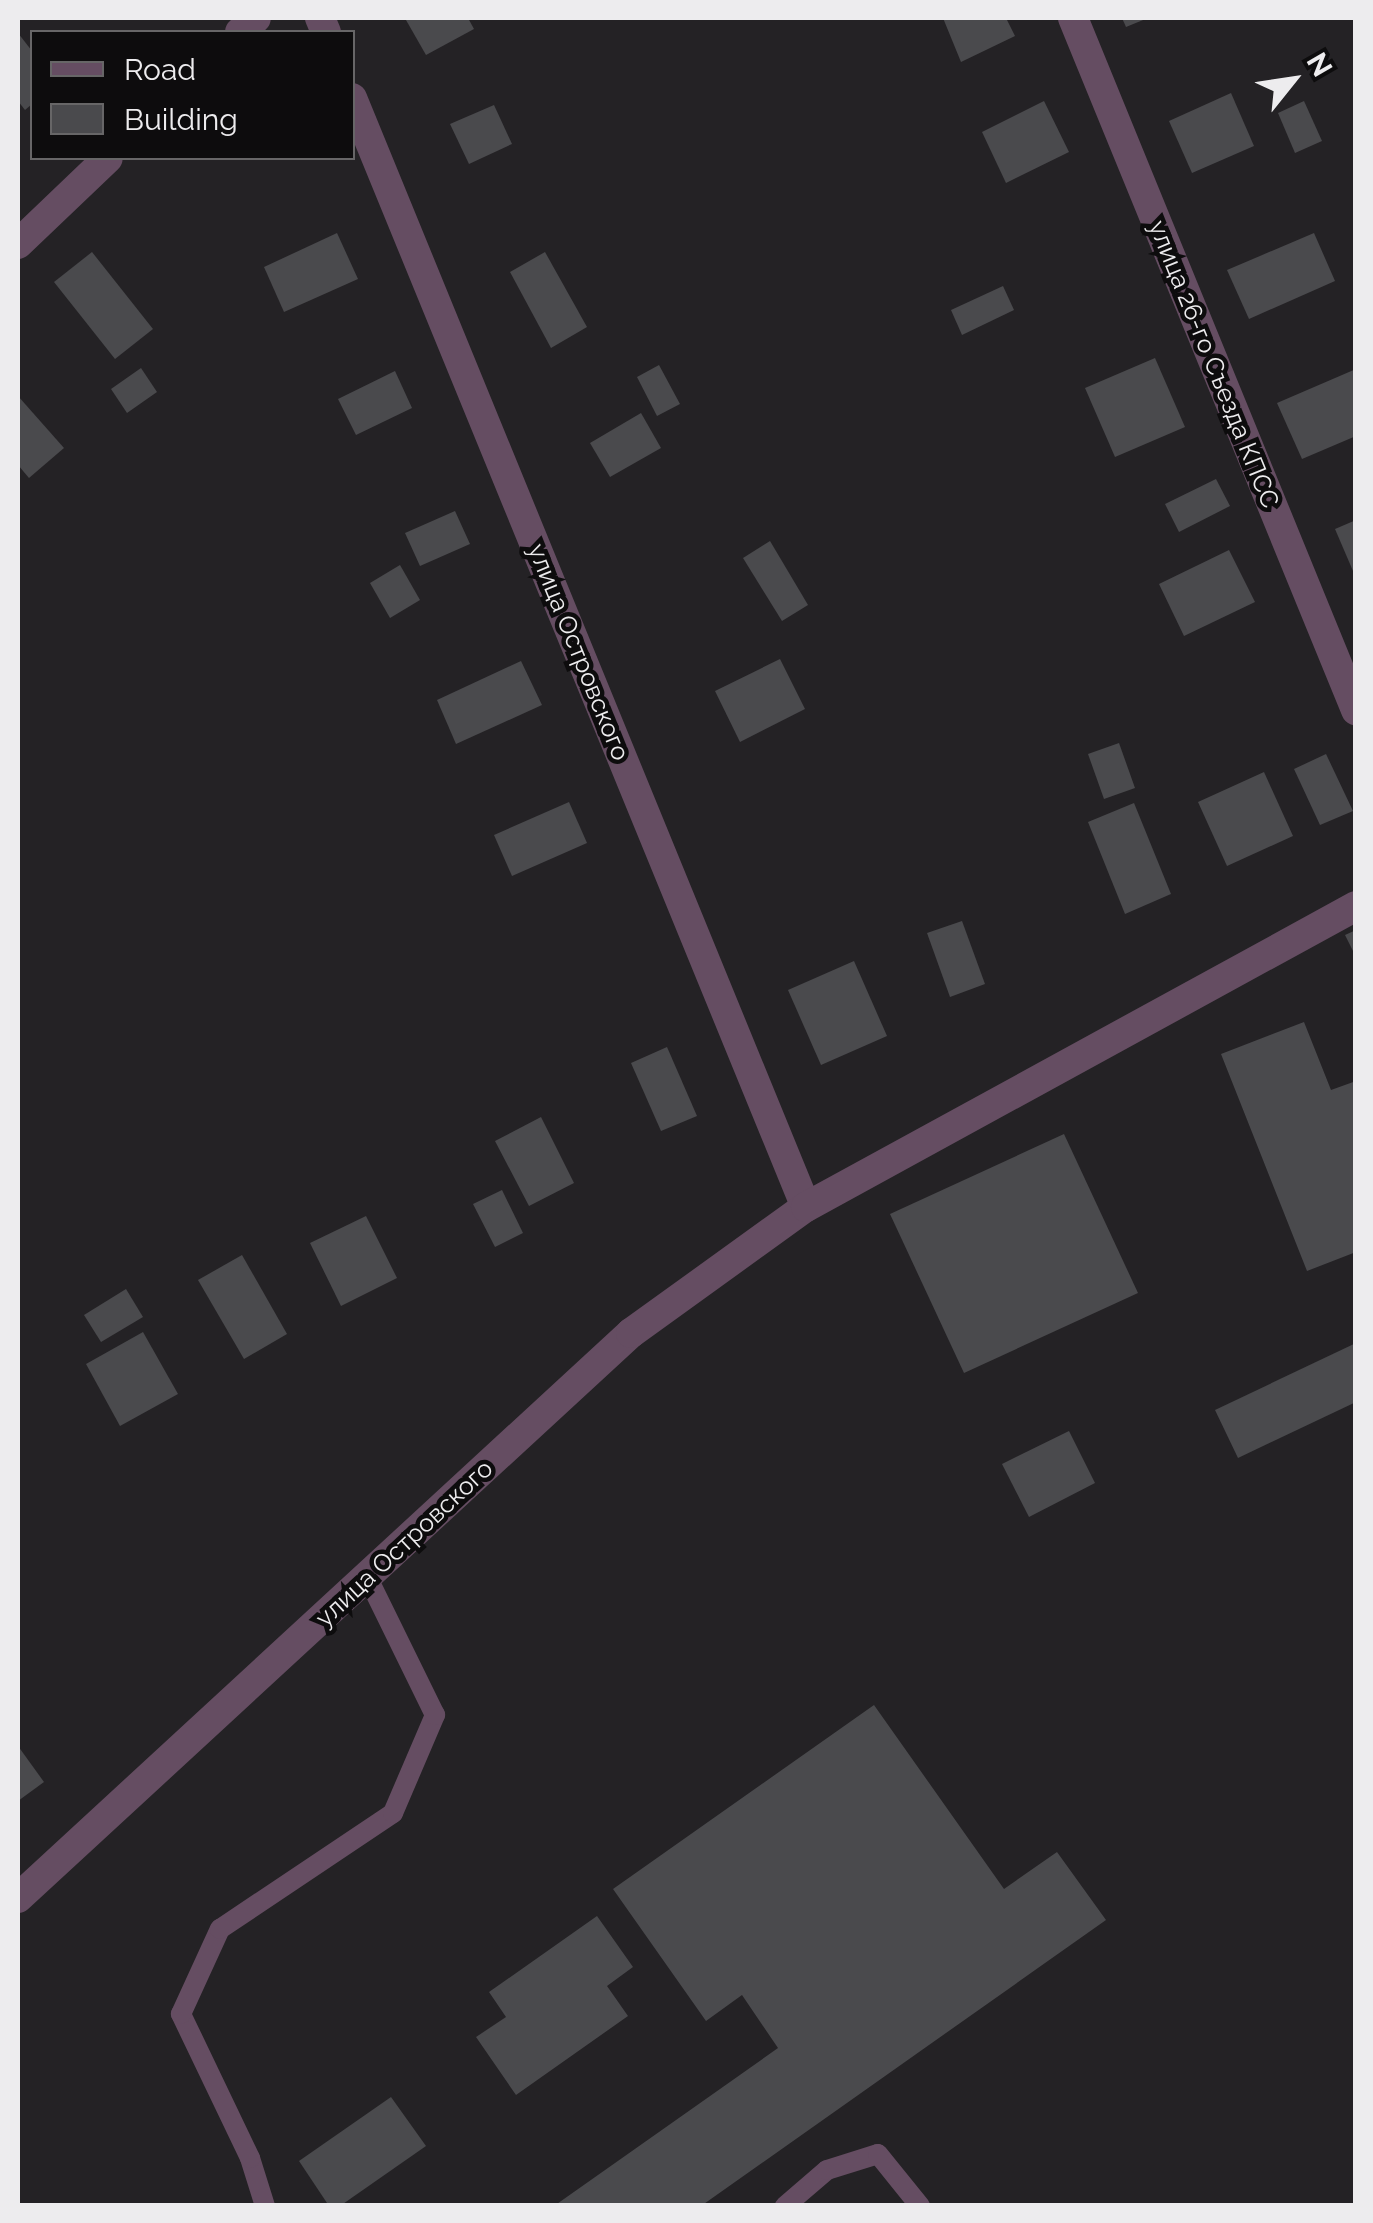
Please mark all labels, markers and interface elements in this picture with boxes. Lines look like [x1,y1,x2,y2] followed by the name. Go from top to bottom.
[30,30,355,160] legend
[1243,30,1343,130] north arrow
[1300,47,1339,82] text: N
[124,52,196,87] text: Road
[124,102,238,137] text: Building
[1143,216,1285,512] street label: улица 26-го Съезда КПСС
[522,539,636,765] street label: улица Островского
[309,1453,499,1633] street label: улица Островского

